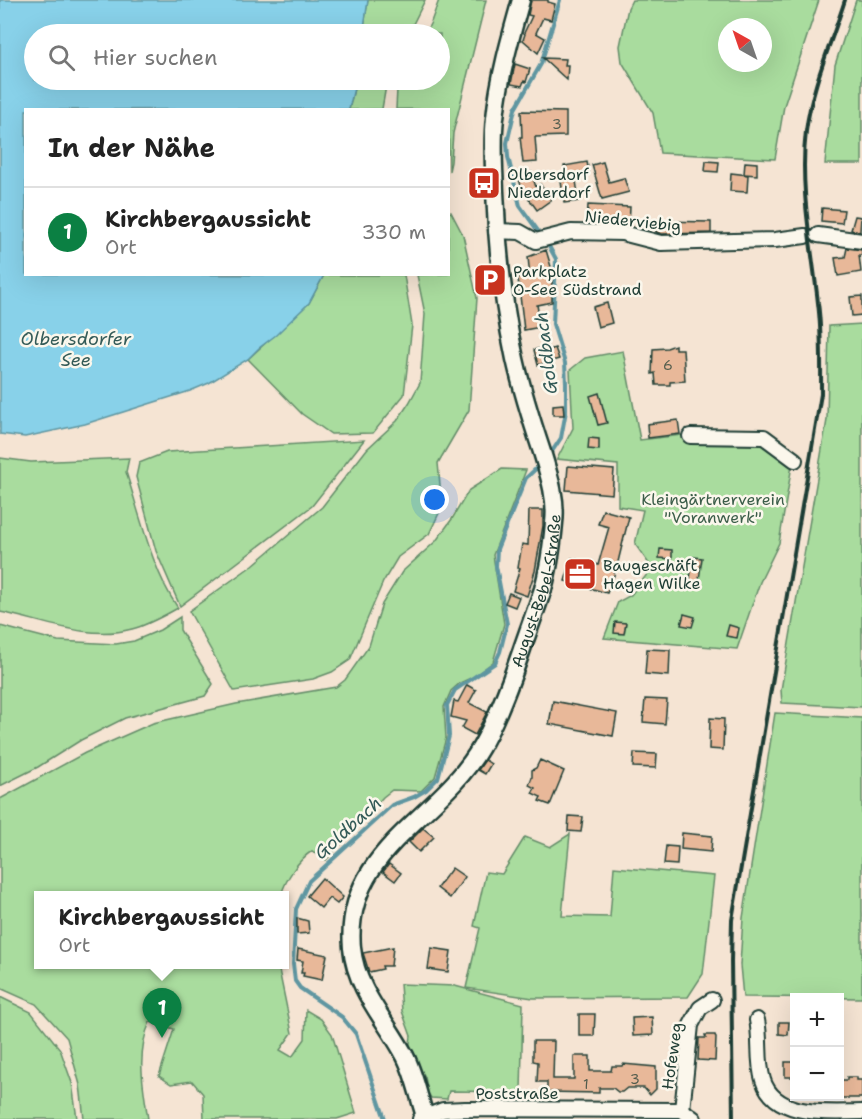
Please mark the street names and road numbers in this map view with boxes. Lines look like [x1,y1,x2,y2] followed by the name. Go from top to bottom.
[584,206,682,237] street label: Niederviebig
[506,513,565,670] street label: August-Bebel-Straße
[657,1021,687,1091] street label: Hofeweg
[475,1083,559,1104] street label: Poststraße

